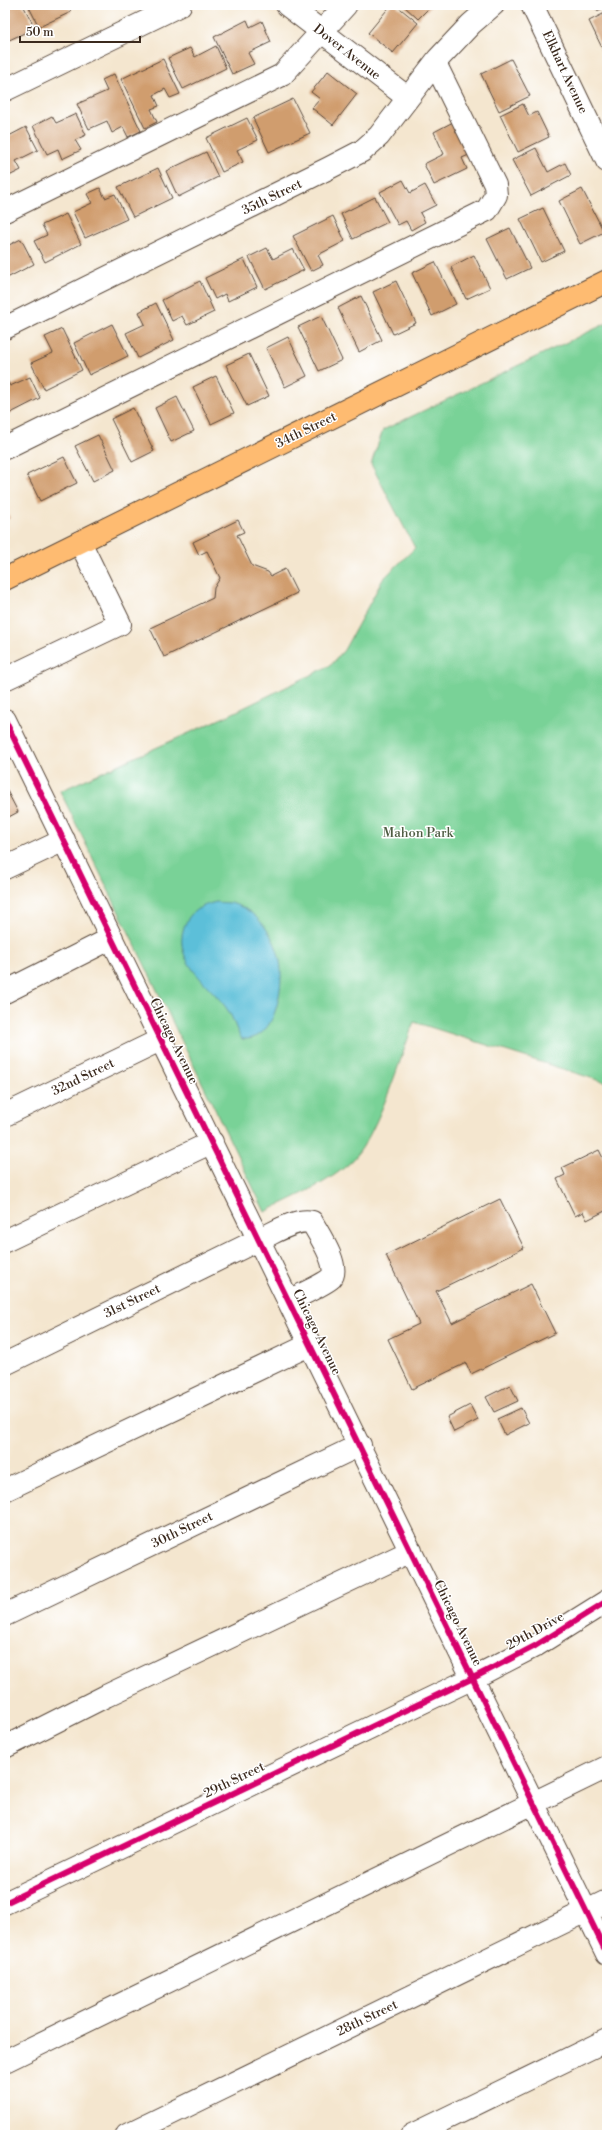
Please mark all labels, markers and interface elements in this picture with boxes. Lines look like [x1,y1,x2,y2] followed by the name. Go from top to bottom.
[20,18,140,44] scale bar
[310,21,384,84] street label: Dover Avenue
[26,25,54,40] text: 50 m
[539,28,591,117] street label: Elkhart Avenue
[239,175,305,218] street label: 35th Street
[273,408,339,452] street label: 34th Street
[383,825,455,841] park label: Mahon Park
[146,995,202,1087] street label: Chicago Avenue
[49,1055,117,1099] street label: 32nd Street
[101,1280,163,1322] street label: 31st Street
[289,1286,345,1378] street label: Chicago Avenue
[149,1508,216,1552] street label: 30th Street
[430,1577,486,1669] street label: Chicago Avenue
[503,1608,567,1653] street label: 29th Drive
[201,1758,267,1802] street label: 29th Street
[334,1996,400,2040] street label: 28th Street

